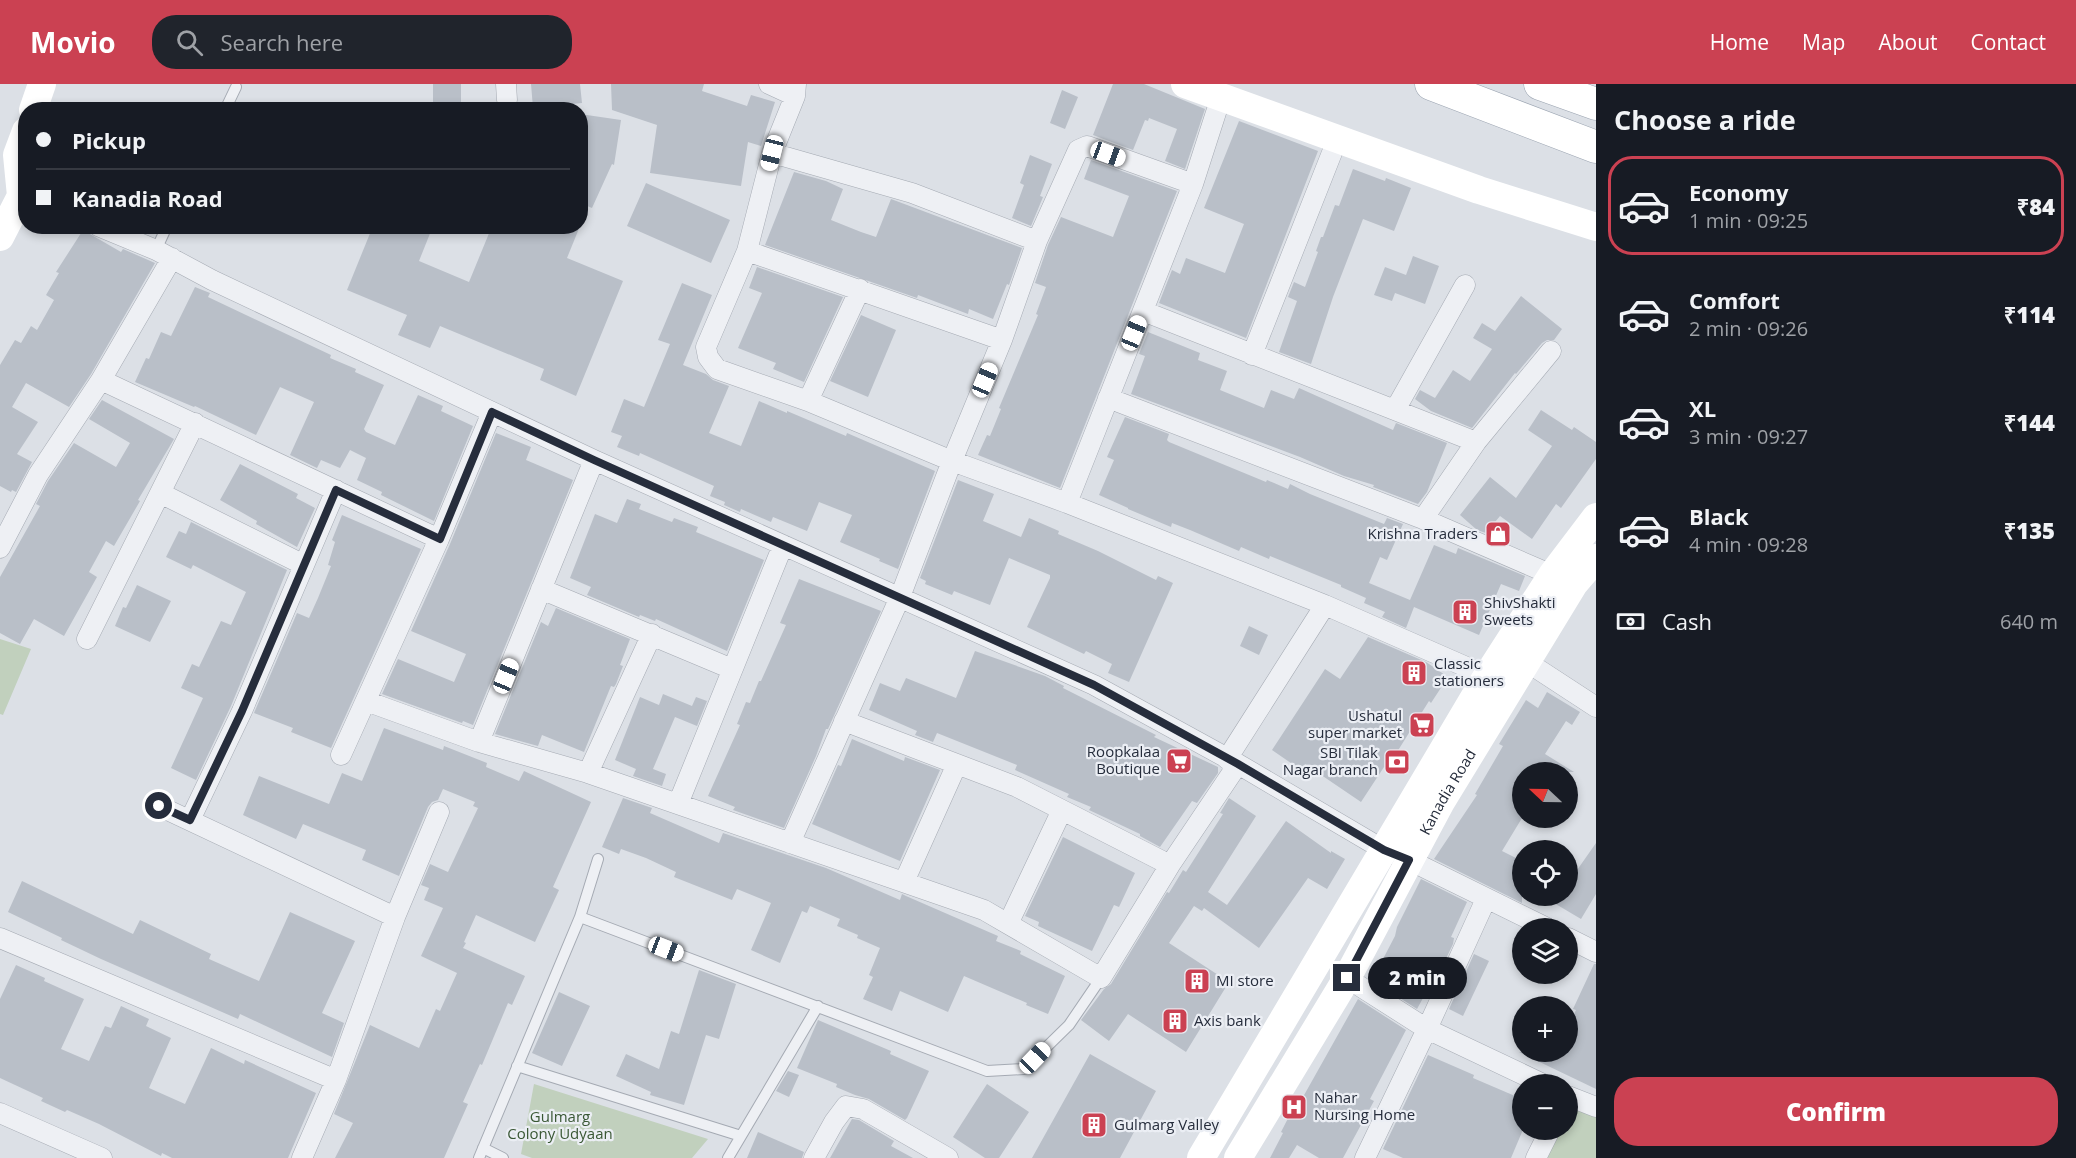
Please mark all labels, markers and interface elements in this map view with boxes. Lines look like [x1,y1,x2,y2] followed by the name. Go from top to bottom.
[152,15,572,69] search box
[30,23,116,61] text: Movio
[173,26,206,59] icon: search
[221,27,343,57] text: Search here
[1710,28,1769,56] text: Home
[1802,28,1845,56] text: Map
[1878,28,1938,56] text: About
[1971,28,2046,56] text: Contact
[1614,101,1796,138] text: Choose a ride
[72,125,146,155] text: Pickup
[759,133,785,173] car
[1088,139,1128,169] car
[1689,177,1788,207] text: Economy
[1617,179,1671,233] icon: car
[72,183,223,213] text: Kanadia Road
[2017,191,2055,221] text: ₹84
[1689,207,1808,234] text: 1 min · 09:25
[1689,285,1780,315] text: Comfort
[1617,287,1671,341] icon: car
[2004,299,2055,329] text: ₹114
[1119,313,1149,353] car
[1689,315,1808,342] text: 2 min · 09:26
[970,360,1000,400] car
[1689,393,1716,423] text: XL
[1617,395,1671,449] icon: car
[2004,407,2055,437] text: ₹144
[1689,423,1808,450] text: 3 min · 09:27
[1689,501,1749,531] text: Black
[1617,503,1671,557] icon: car
[2004,515,2055,545] text: ₹135
[1483,519,1513,549] shop icon: Krishna Traders
[1368,523,1478,543] place label: Krishna Traders
[1689,531,1808,558] text: 4 min · 09:28
[1484,592,1555,629] place label: ShivShakti Sweets
[1450,597,1480,627] building icon: ShivShakti Sweets
[1614,605,1647,638] icon: cash
[1662,606,1712,636] text: Cash
[2000,608,2058,635] text: 640 m
[1434,653,1504,690] place label: Classic stationers
[491,656,521,696] car
[1399,658,1429,688] building icon: Classic stationers
[1308,705,1402,742] place label: Ushatul super market
[1407,710,1437,740] supermarket icon: Ushatul super market
[1087,741,1160,778] place label: Roopkalaa Boutique
[1283,742,1378,779] place label: SBI Tilak Nagar branch
[1414,745,1480,838] street label: Kanadia Road
[1164,746,1194,776] supermarket icon: Roopkalaa Boutique
[1382,747,1412,777] bank icon: SBI Tilak Nagar branch
[1512,762,1578,828] north arrow
[1512,762,1578,1140] map controls
[145,792,172,819] route start
[1512,840,1578,906] button: locate
[1512,918,1578,984] button: layers
[646,934,686,964] car
[1368,957,1467,999] callout: 2 min
[1333,964,1360,991] route end
[1389,964,1446,991] text: 2 min
[1182,966,1212,996] building icon: MI store
[1216,970,1274,990] place label: MI store
[1512,996,1578,1062] button: +
[1160,1006,1190,1036] building icon: Axis bank
[1194,1010,1261,1030] place label: Axis bank
[1016,1039,1054,1077] car
[1512,1074,1578,1140] button: −
[1614,1077,2058,1146] button: Confirm
[1314,1087,1415,1124] place label: Nahar Nursing Home
[1279,1092,1309,1122] hospital icon: Nahar Nursing Home
[507,1106,613,1143] park label: Gulmarg Colony Udyaan
[1079,1110,1109,1140] building icon: Gulmarg Valley
[1114,1114,1220,1134] place label: Gulmarg Valley

